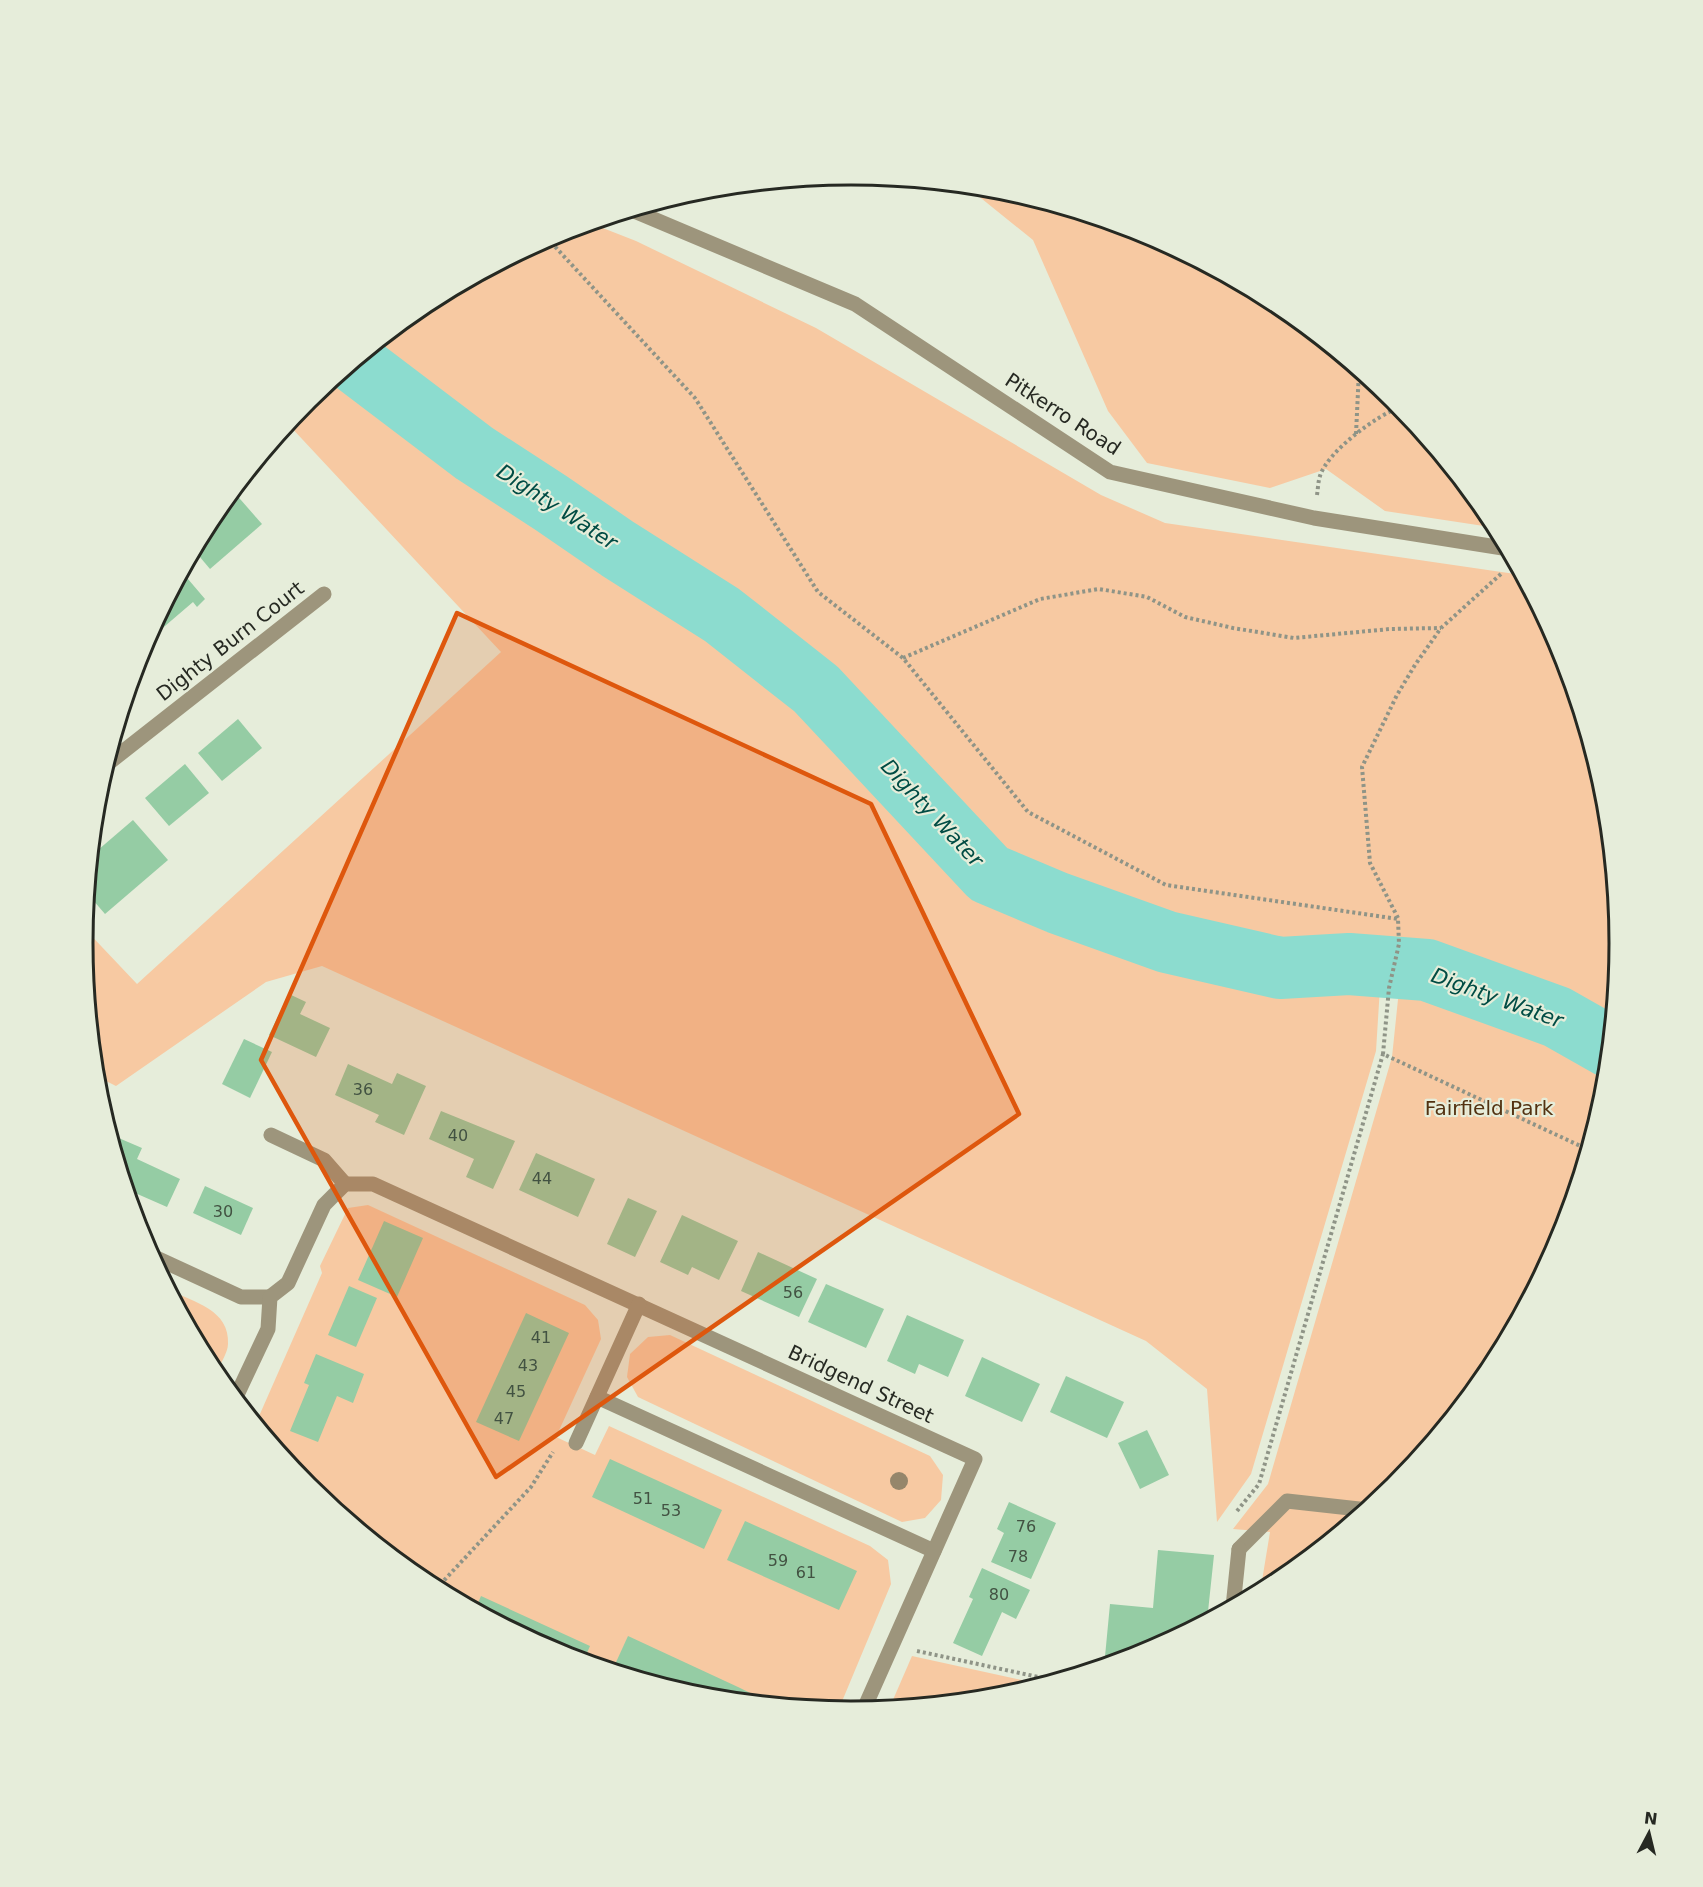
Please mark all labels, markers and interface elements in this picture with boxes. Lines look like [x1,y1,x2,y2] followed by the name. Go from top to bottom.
[1001,368,1125,460] street label: Pitkerro Road
[492,459,623,555] water label: Dighty Water
[151,576,309,706] street label: Dighty Burn Court
[876,754,989,873] water label: Dighty Water
[1428,963,1567,1033] water label: Dighty Water
[353,1080,373,1099] house number: 36
[1425,1096,1554,1120] park label: Fairfield Park
[448,1126,468,1145] house number: 40
[532,1169,552,1188] house number: 44
[213,1202,233,1221] house number: 30
[783,1283,803,1302] house number: 56
[531,1328,551,1347] house number: 41
[784,1340,938,1428] street label: Bridgend Street
[518,1356,538,1375] house number: 43
[506,1382,526,1401] house number: 45
[494,1409,514,1428] house number: 47
[633,1489,653,1508] house number: 51
[661,1501,681,1520] house number: 53
[1016,1517,1036,1536] house number: 76
[1008,1547,1028,1566] house number: 78
[768,1551,788,1570] house number: 59
[796,1563,816,1582] house number: 61
[989,1585,1009,1604] house number: 80
[1619,1803,1679,1863] north arrow
[1643,1808,1659,1829] text: N

